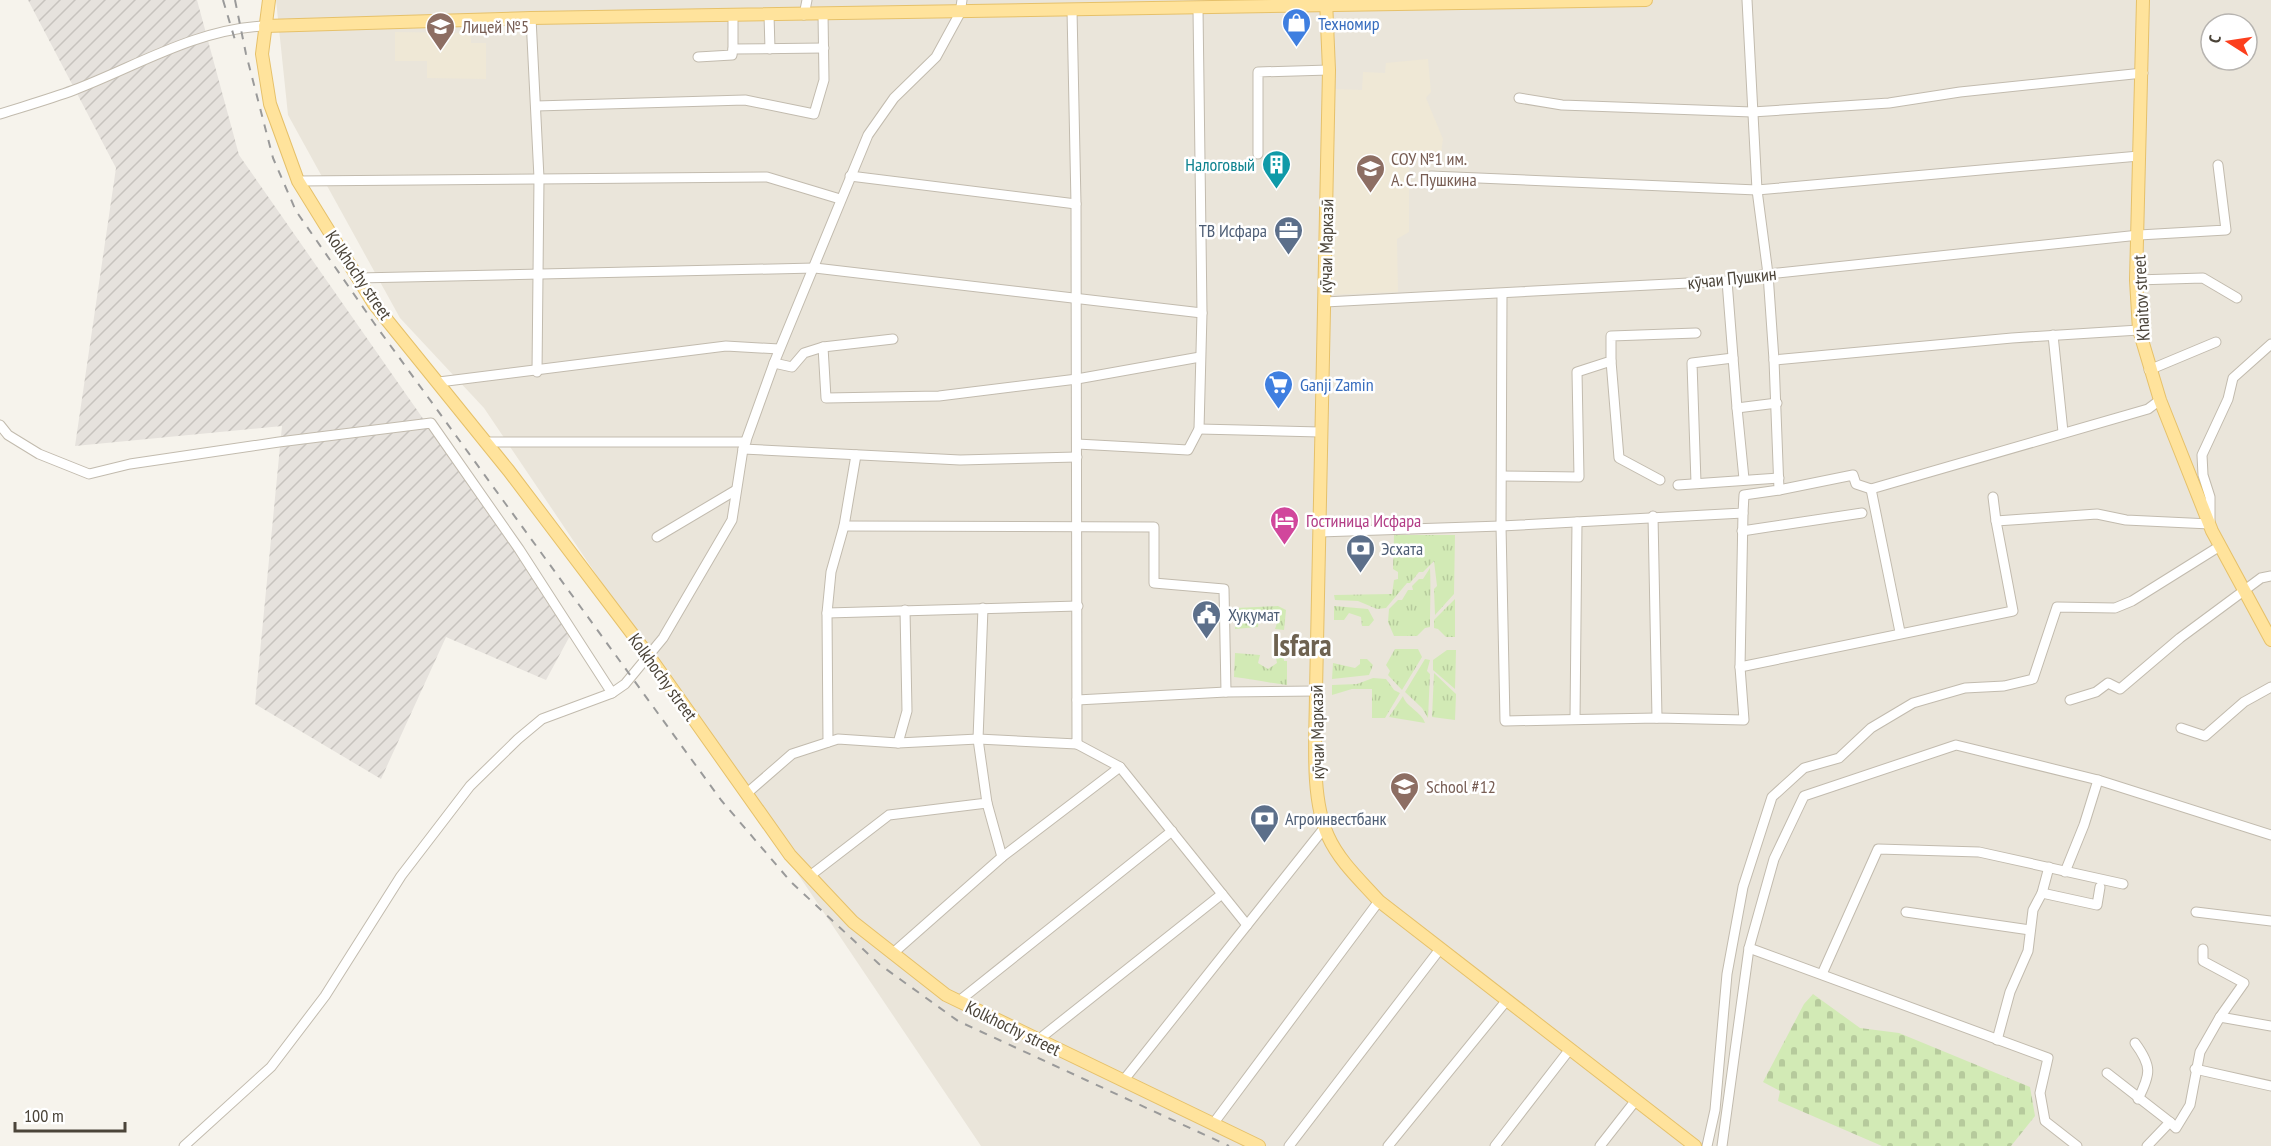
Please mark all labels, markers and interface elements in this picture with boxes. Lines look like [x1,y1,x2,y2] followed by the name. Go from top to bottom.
[1281,7,1313,49] shop icon: Техномир
[425,10,457,52] school or university icon: Лицей №5
[1318,12,1380,35] place label: Техномир
[2199,12,2259,72] north arrow
[461,15,529,38] place label: Лицей №5
[2204,33,2225,45] text: С
[1391,147,1477,191] place label: СОУ №1 им. А. С. Пушкина
[1260,148,1292,190] building icon: Налоговый
[1354,152,1386,194] school or university icon: СОУ №1 им. А. С. Пушкина
[1185,153,1255,176] place label: Налоговый
[1314,198,1338,294] street label: кӯчаи Марказӣ
[1272,214,1304,256] office icon: ТВ Исфара
[1199,219,1267,242] place label: ТВ Исфара
[321,226,397,324] street label: Kolkhochy street
[2127,254,2155,342] street label: Khaitov street
[1686,262,1778,294] street label: кӯчаи Пушкин
[1263,368,1295,410] supermarket icon: Ganji Zamin
[1300,373,1374,396] place label: Ganji Zamin
[1269,504,1301,546] hotel icon: Гостиница Исфара
[1306,509,1421,532] place label: Гостиница Исфара
[1344,532,1376,574] bank icon: Эсхата
[1381,537,1423,560] place label: Эсхата
[1191,598,1223,640] public building icon: Хуқумат
[1228,603,1280,626] place label: Хуқумат
[1272,625,1332,664] district label: Isfara
[623,629,703,725] street label: Kolkhochy street
[1305,684,1329,780] street label: кӯчаи Марказӣ
[1389,770,1421,812] school or university icon: School #12
[1426,775,1496,798] place label: School #12
[1248,802,1280,844] bank icon: Агроинвестбанк
[1285,807,1386,830] place label: Агроинвестбанк
[962,995,1064,1061] street label: Kolkhochy street
[15,1095,124,1133] scale bar
[24,1104,64,1127] text: 100 m

